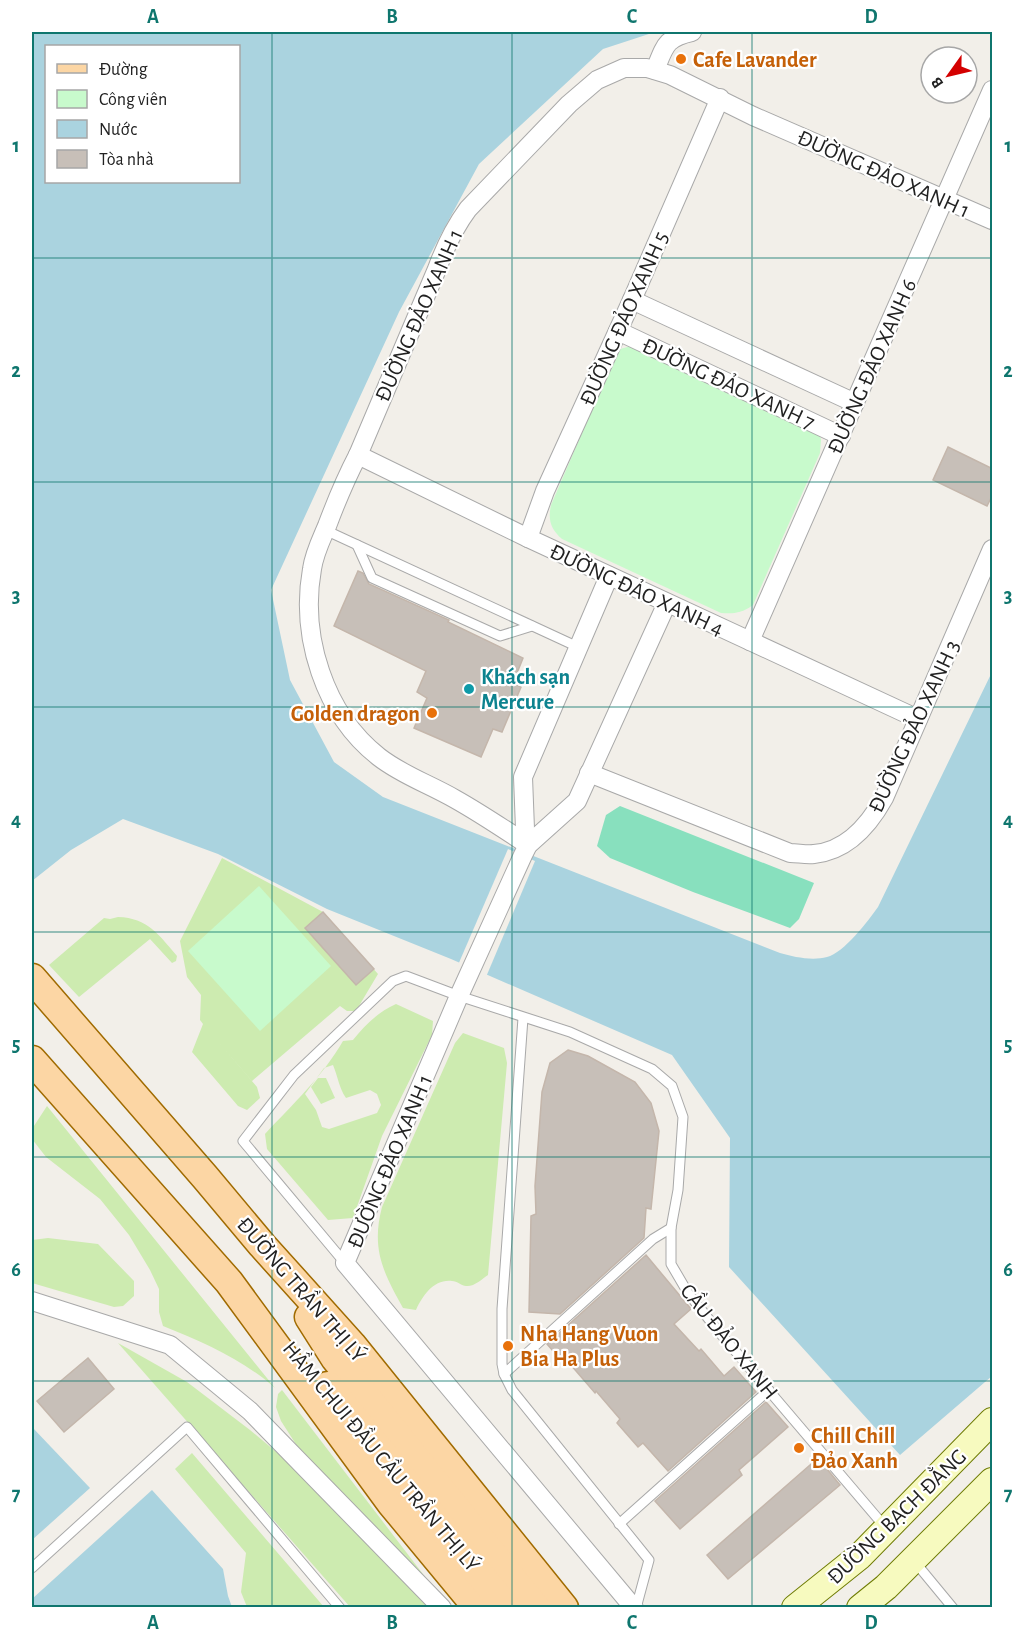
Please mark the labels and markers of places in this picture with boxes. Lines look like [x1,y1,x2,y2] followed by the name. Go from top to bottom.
[693,49,817,71] place label: Cafe Lavander
[674,52,688,66] marker: Cafe Lavander
[481,666,570,713] place label: Khách sạn Mercure
[462,682,476,696] marker: Khách sạn Mercure
[291,703,420,725] place label: Golden dragon
[425,706,439,720] marker: Golden dragon
[520,1323,658,1370] place label: Nha Hang Vuon Bia Ha Plus
[501,1339,515,1353] marker: Nha Hang Vuon Bia Ha Plus
[811,1425,898,1472] place label: Chill Chill Đảo Xanh
[792,1441,806,1455] marker: Chill Chill Đảo Xanh

